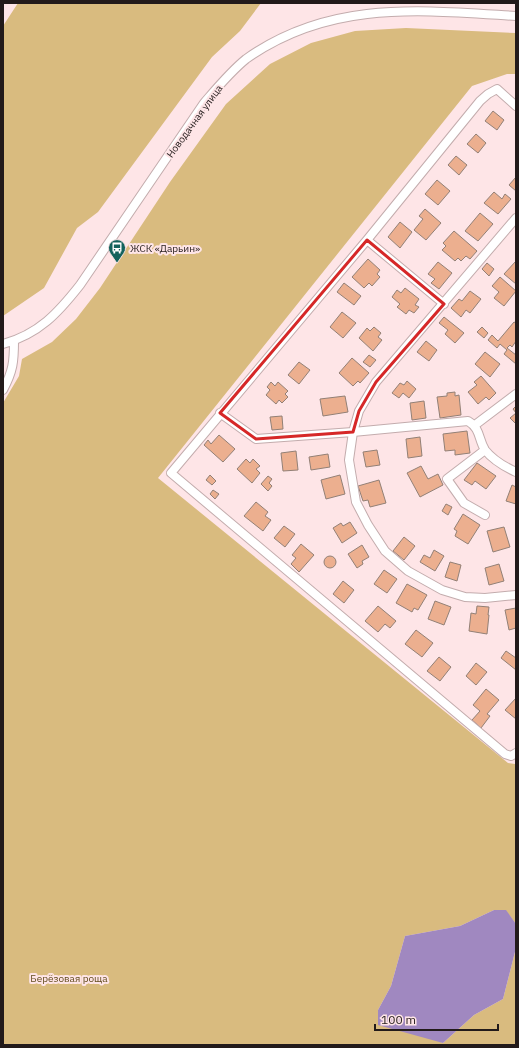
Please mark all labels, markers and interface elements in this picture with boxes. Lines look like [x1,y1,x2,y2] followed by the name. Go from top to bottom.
[164,82,226,160] street label: Новодачная улица
[107,238,127,263] bus stop icon: ЖСК «Дарьин»
[130,242,200,255] place label: ЖСК «Дарьин»
[30,972,108,985] park label: Берёзовая роща
[375,1006,498,1032] scale bar
[381,1012,416,1027] text: 100 m

